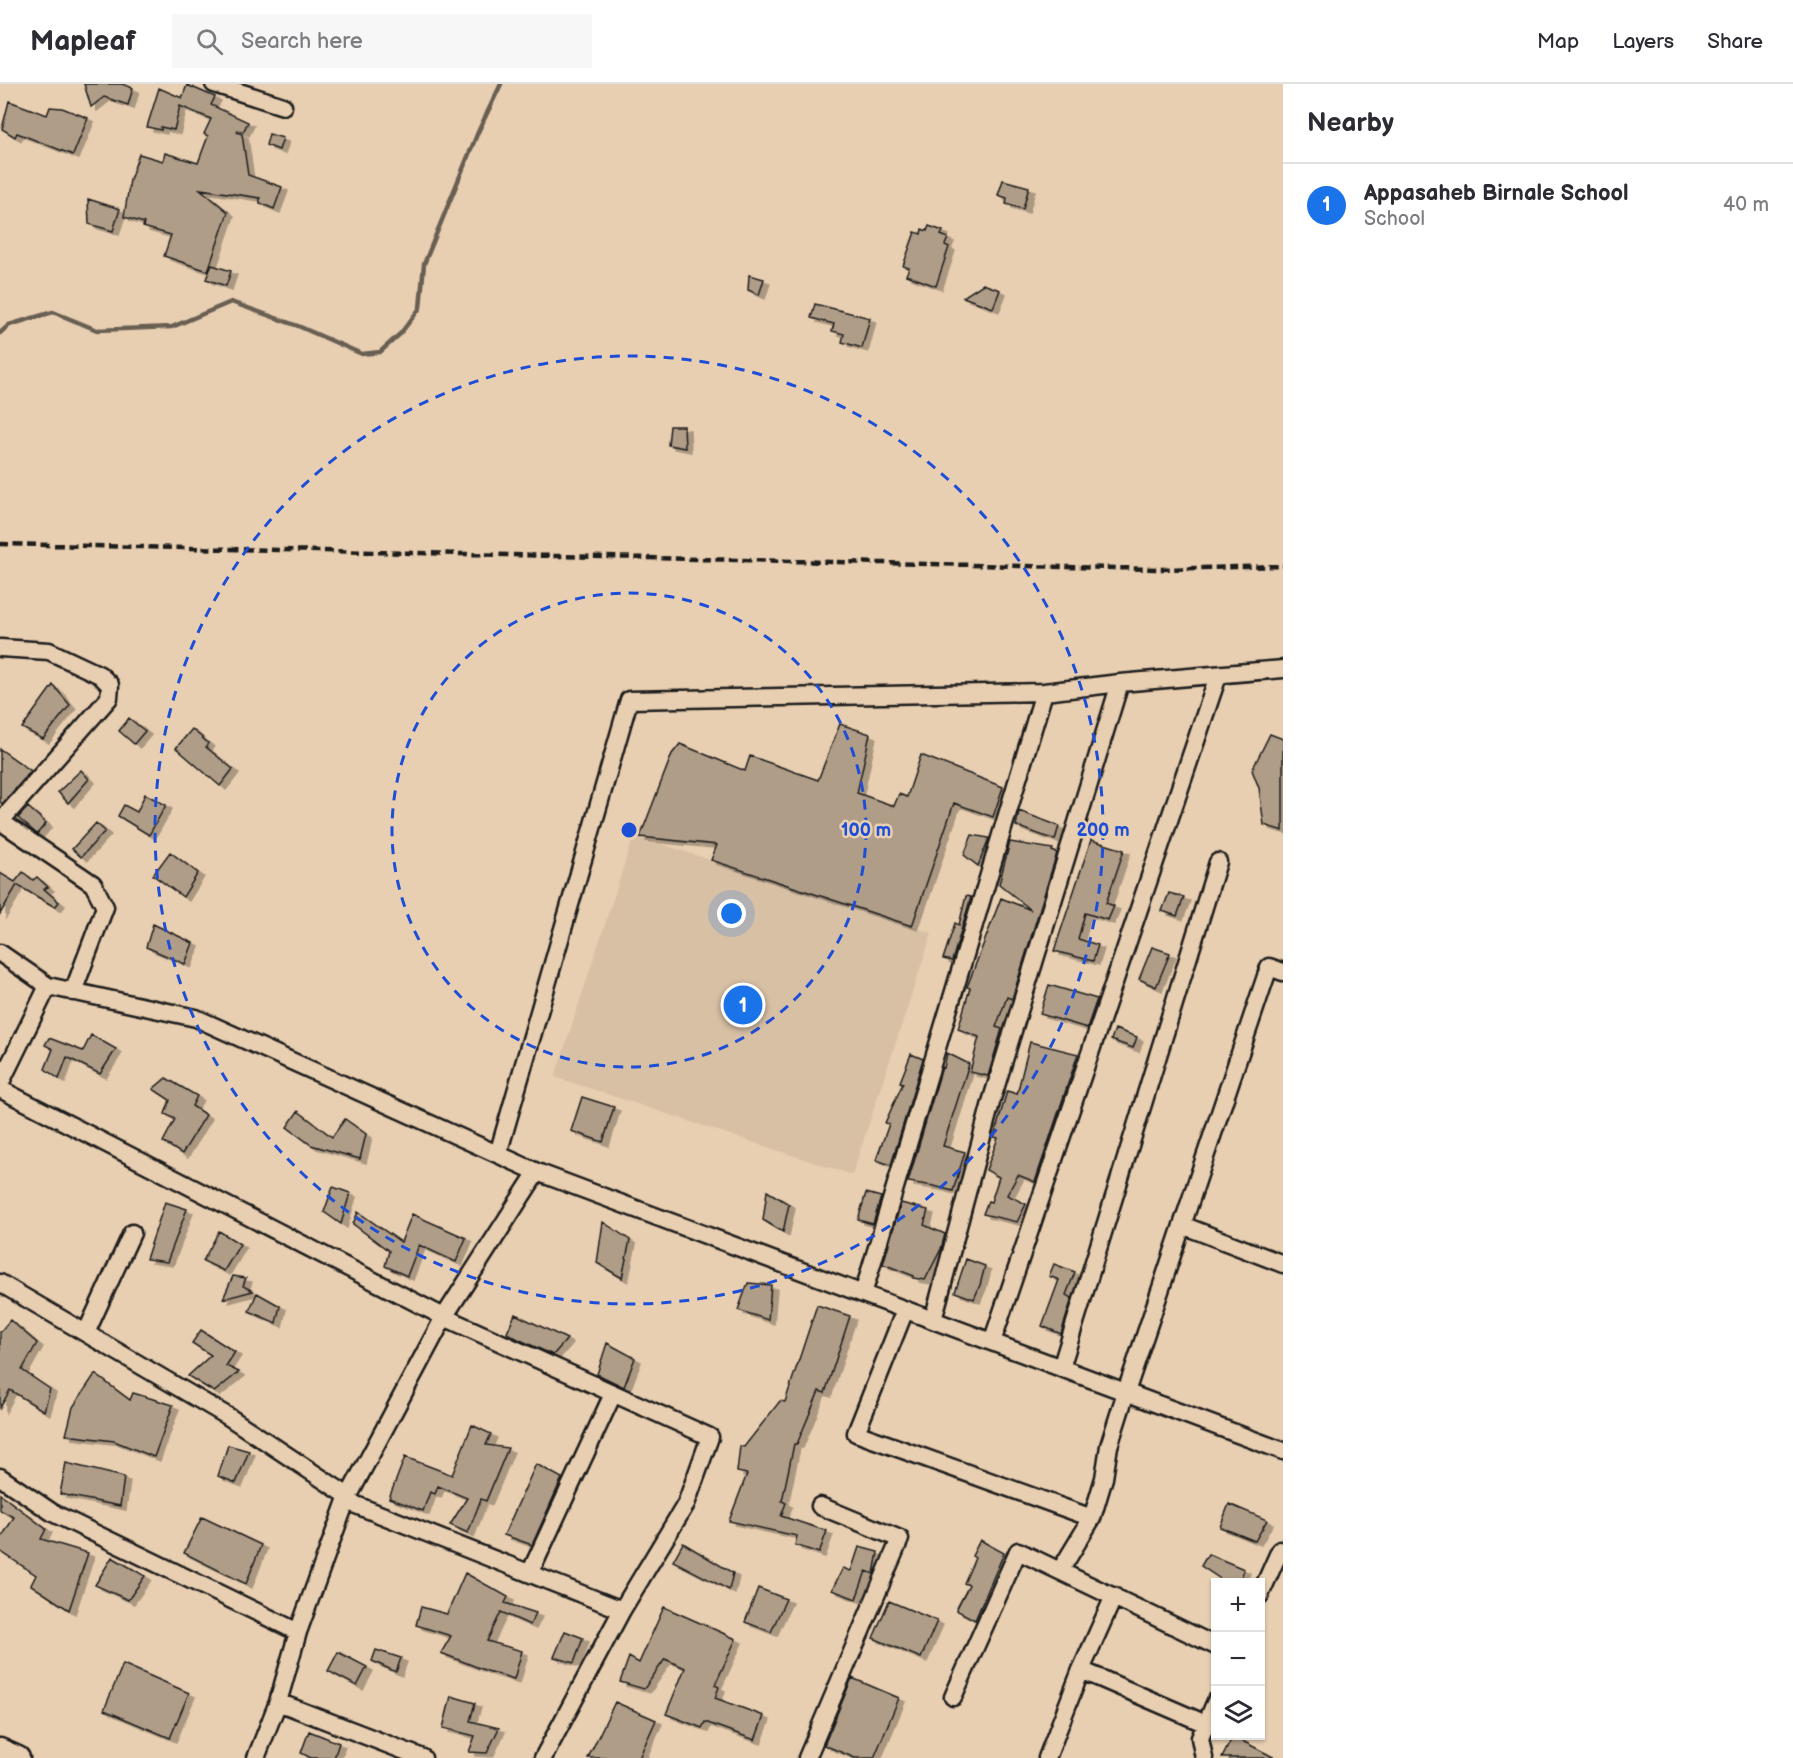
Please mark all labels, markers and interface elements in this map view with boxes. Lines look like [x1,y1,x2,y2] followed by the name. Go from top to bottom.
[172,14,592,68] search box
[30,25,136,58] text: Mapleaf
[193,25,226,58] icon: search
[241,28,363,55] text: Search here
[1537,29,1579,54] text: Map
[1612,29,1674,54] text: Layers
[1707,29,1763,54] text: Share
[1307,108,1394,139] text: Nearby
[1364,180,1629,207] text: Appasaheb Birnale School
[1322,193,1331,217] text: 1
[1723,193,1769,217] text: 40 m
[1364,207,1425,231] text: School
[619,820,639,840] centre of rings
[841,820,891,841] text: 100 m
[1076,820,1130,841] text: 200 m
[717,899,746,928] your location
[724,982,762,1028] pin: 1
[1211,1578,1265,1740] map controls
[1211,1578,1265,1632] button: +
[1211,1632,1265,1686] button: −
[1211,1686,1265,1740] button: layers

